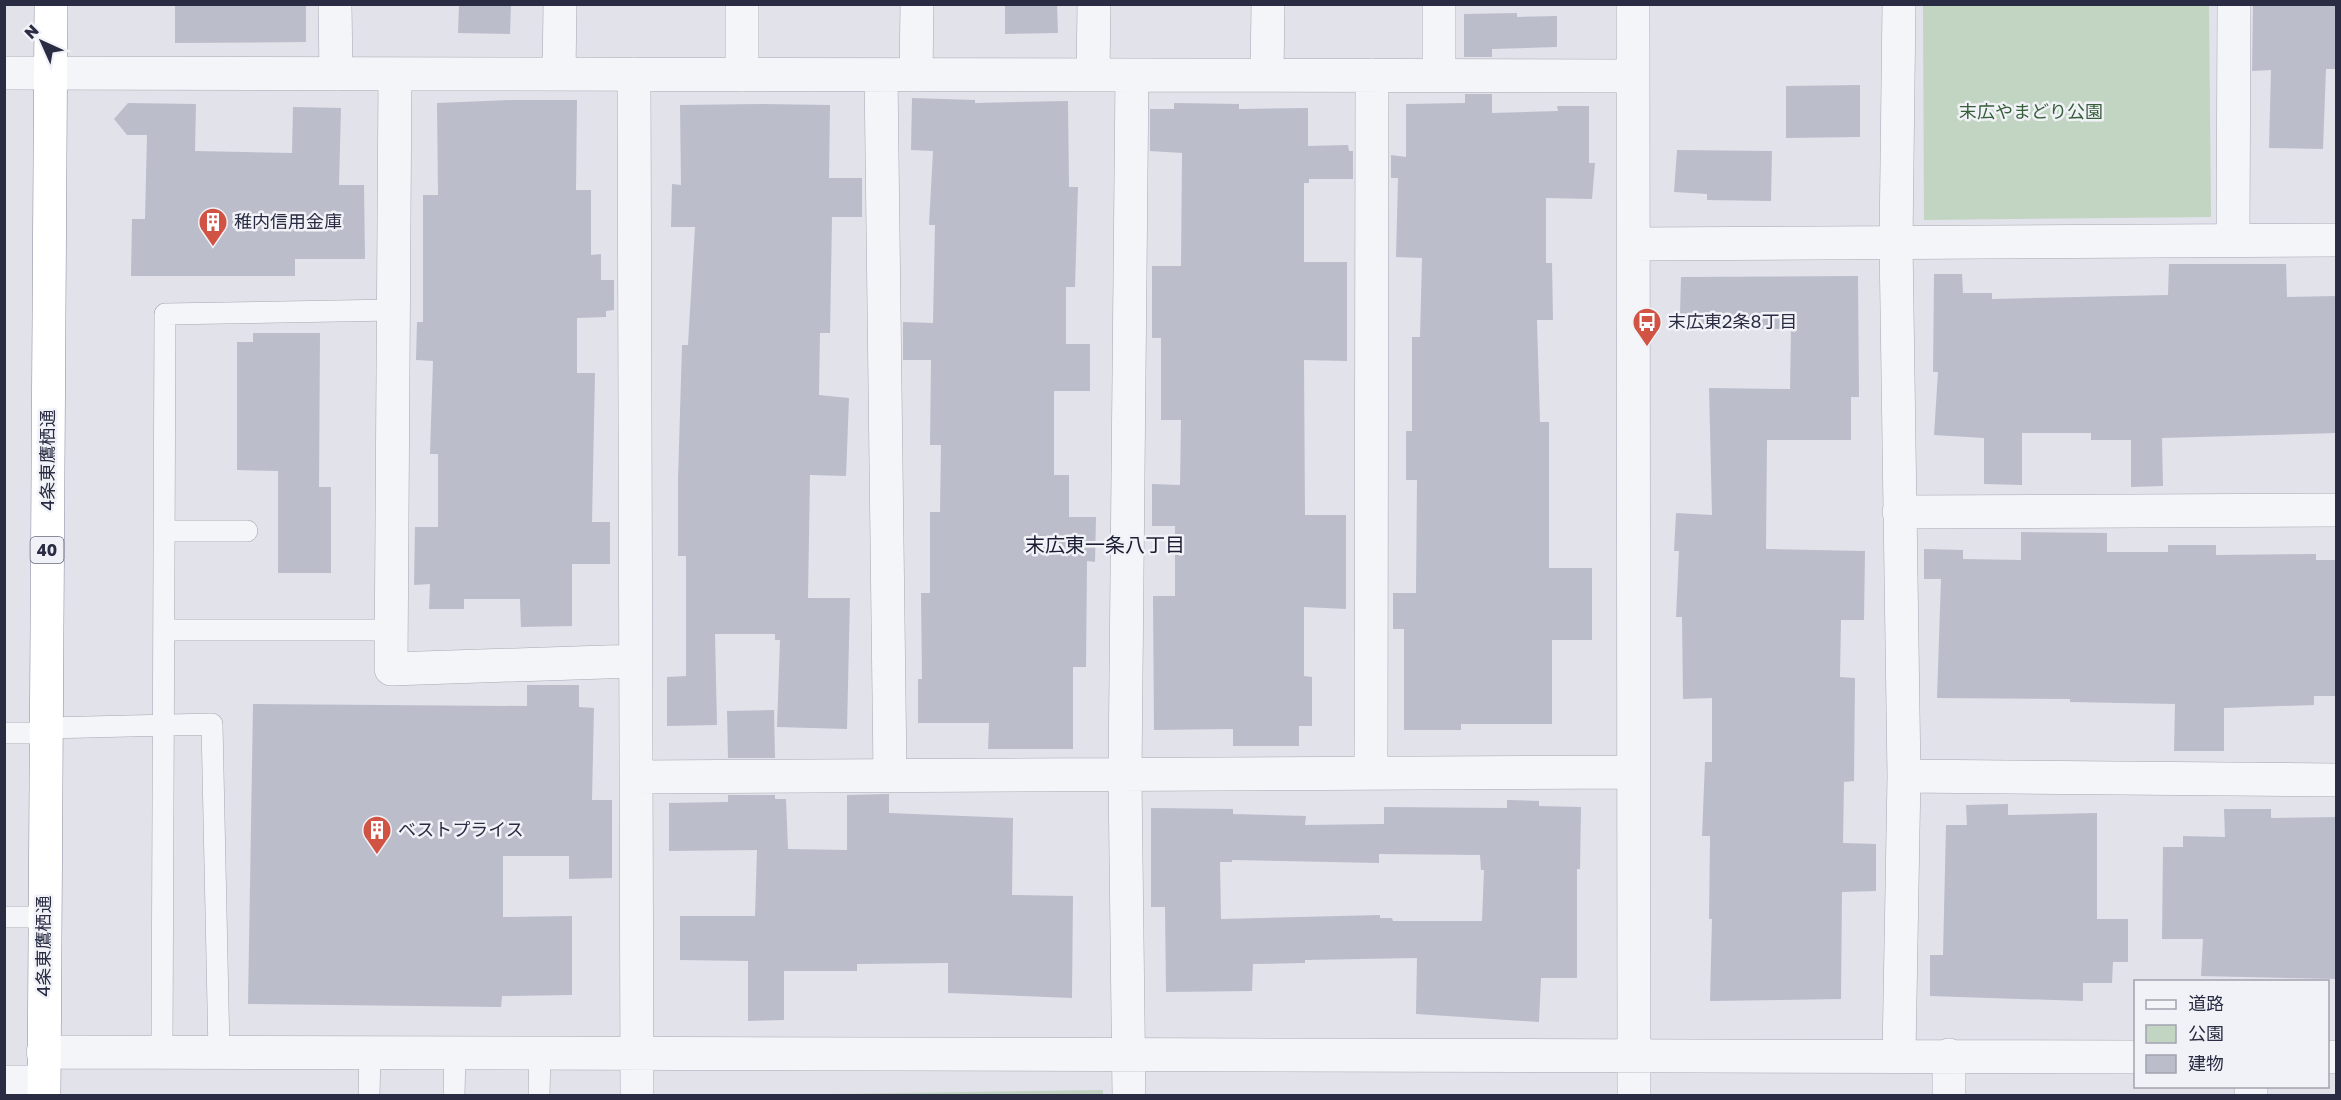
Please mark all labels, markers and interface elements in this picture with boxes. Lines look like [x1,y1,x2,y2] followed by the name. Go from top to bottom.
[12,12,72,72] north arrow
[20,20,43,43] text: N
[1959,100,2103,122] park label: 末広やまどり公園
[197,206,229,248] building icon: 稚内信用金庫
[234,210,342,232] place label: 稚内信用金庫
[1631,306,1663,348] bus stop icon: 末広東2条8丁目
[1668,310,1797,332] place label: 末広東2条8丁目
[36,410,58,510] street label: 4条東鷹栖通
[1025,532,1185,556] district label: 末広東一条八丁目
[30,537,63,563] road number: 40
[361,814,393,856] building icon: ベストプライス
[398,818,524,840] place label: ベストプライス
[32,896,54,996] street label: 4条東鷹栖通
[2134,980,2329,1088] legend
[2188,992,2224,1014] text: 道路
[2188,1022,2224,1044] text: 公園
[2188,1052,2224,1074] text: 建物

